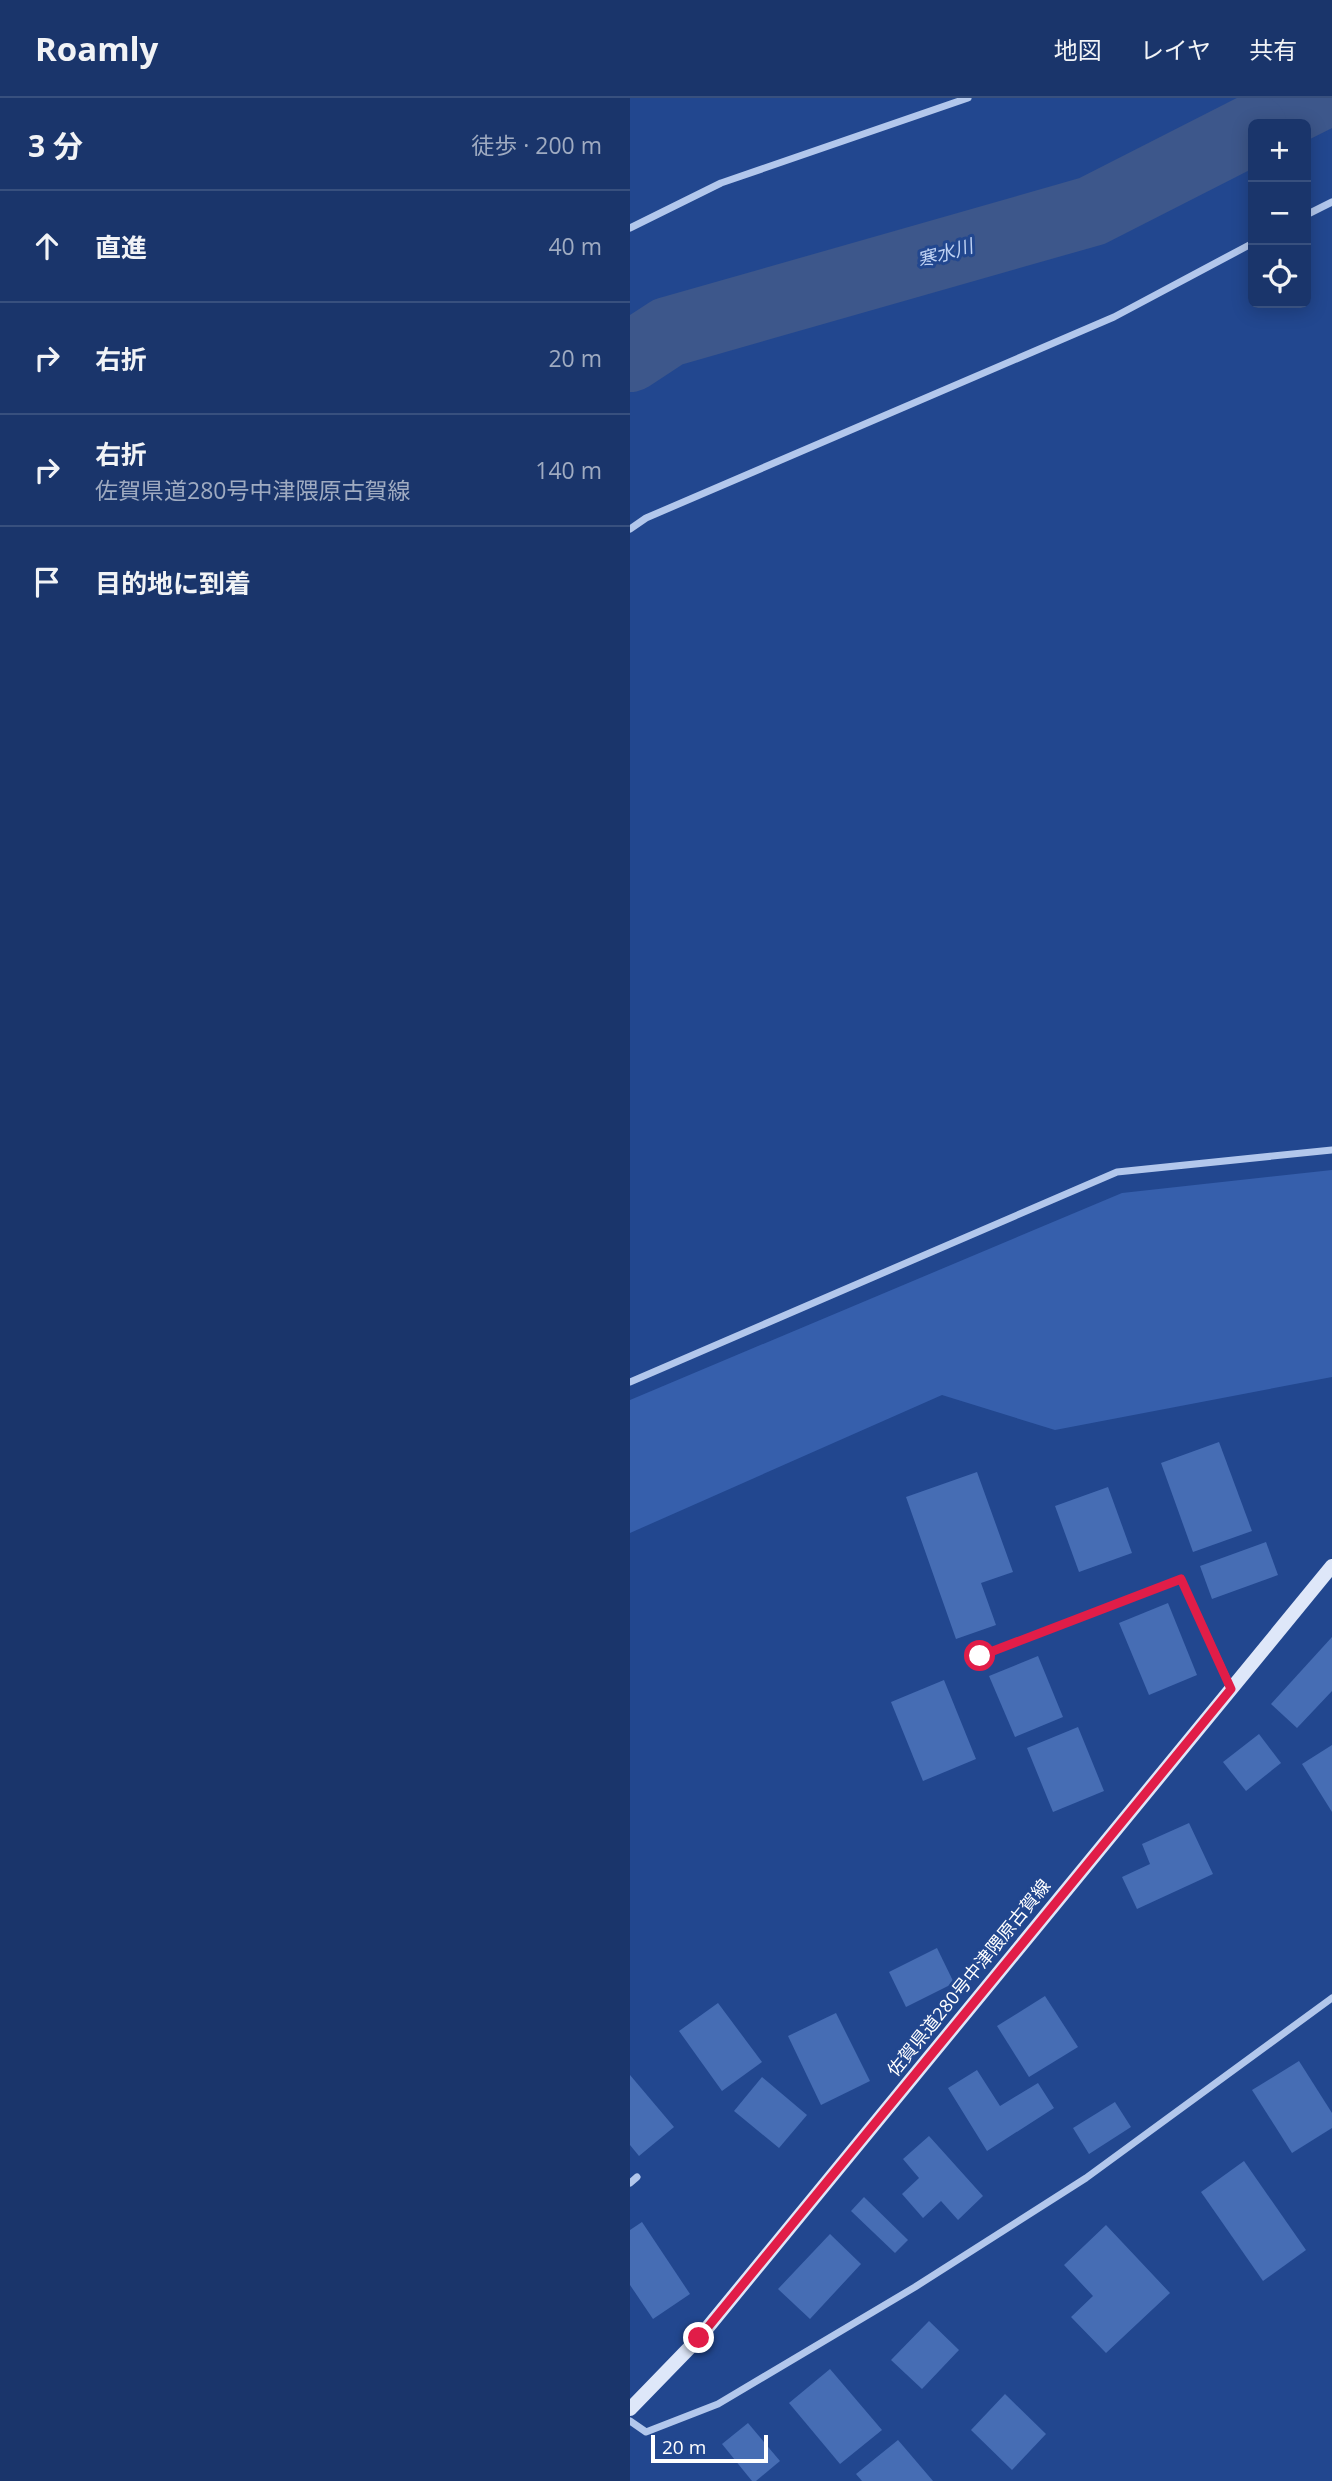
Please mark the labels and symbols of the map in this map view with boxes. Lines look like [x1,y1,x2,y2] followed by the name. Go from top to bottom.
[914,232,978,273] water label: 寒水川
[964,1640,995,1671] route start
[881,1874,1055,2081] street label: 佐賀県道280号中津隈原古賀線
[683,2322,714,2353] route end
[651,2432,768,2464] scale bar

